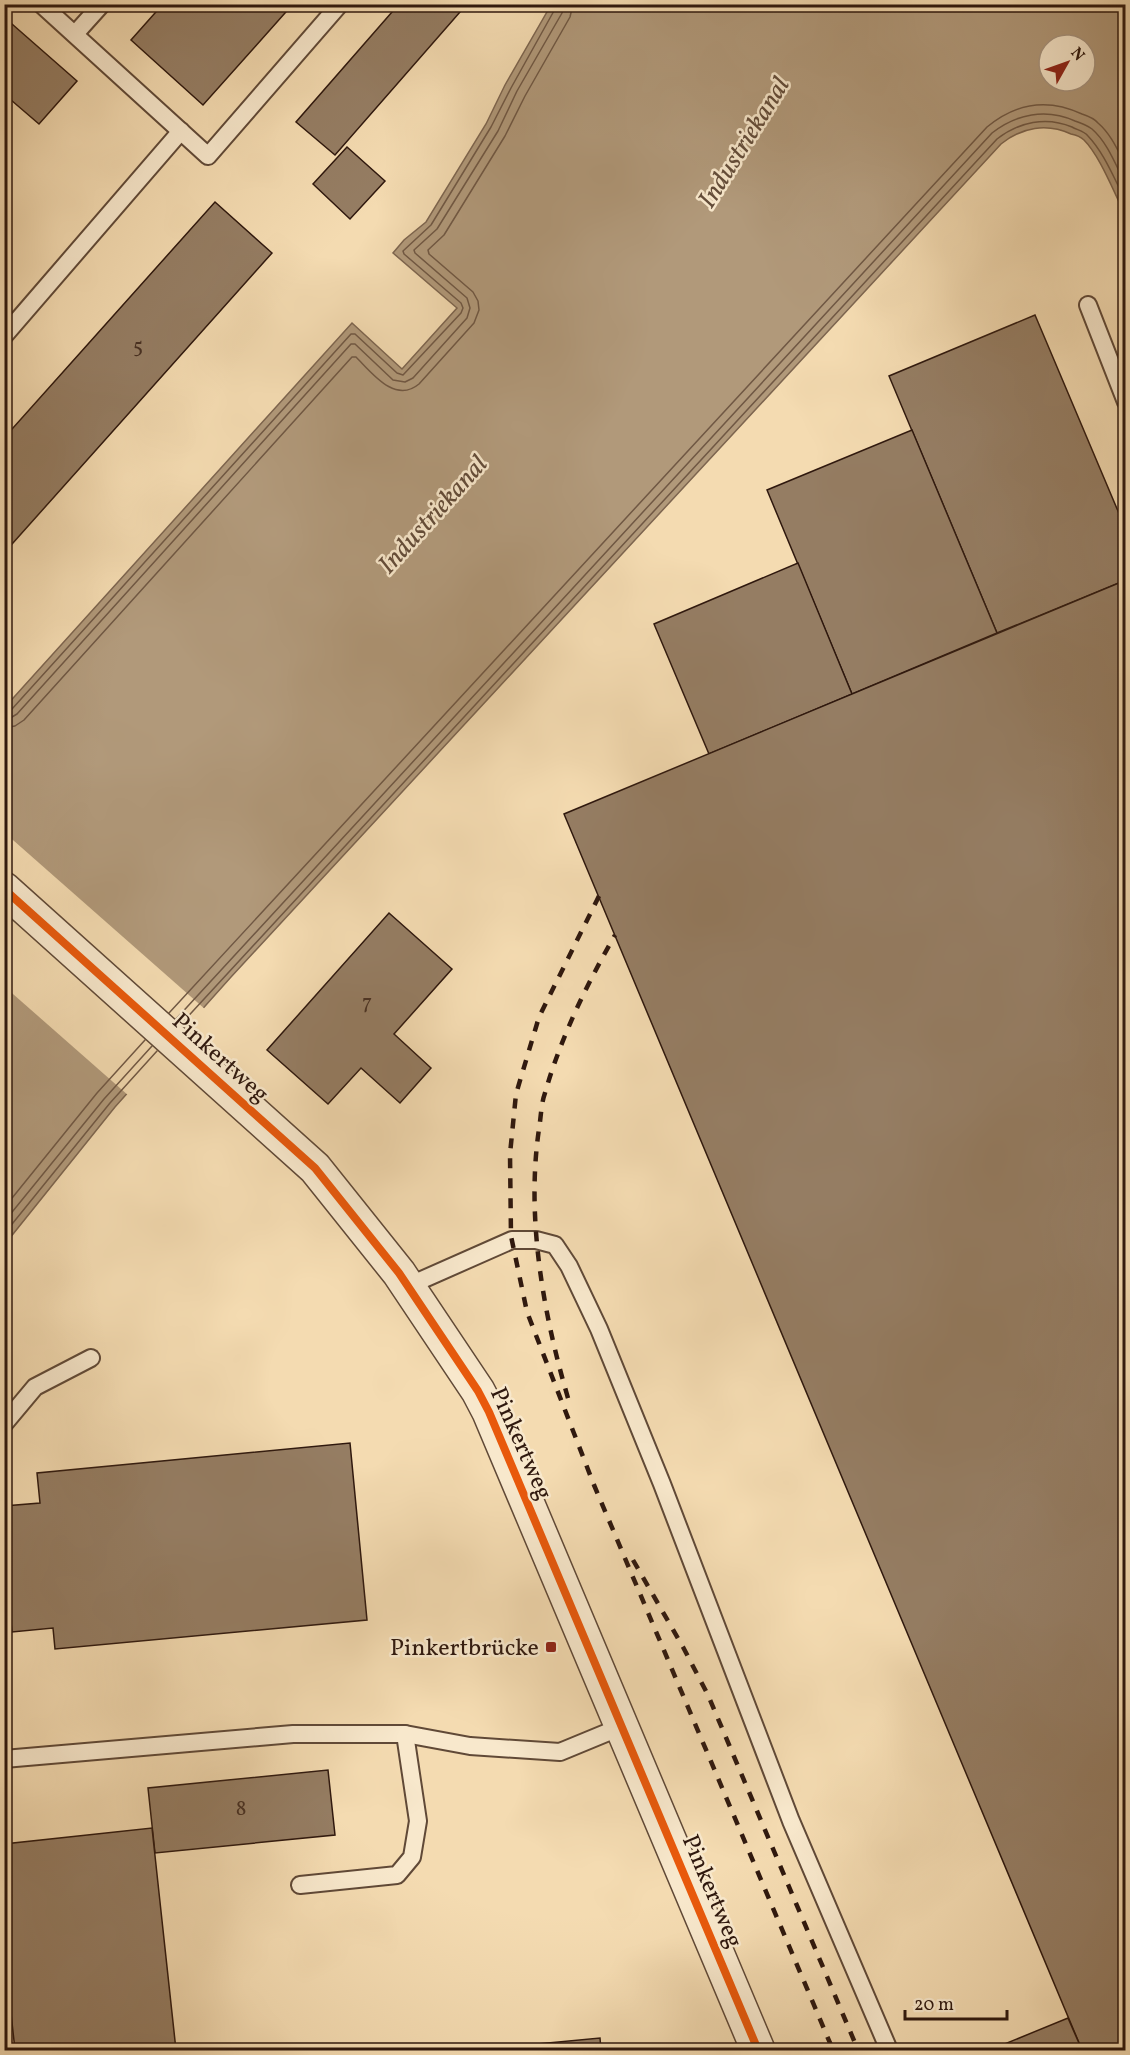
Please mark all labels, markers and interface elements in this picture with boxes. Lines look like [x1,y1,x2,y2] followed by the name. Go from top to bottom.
[1037,33,1097,93] north arrow
[1065,43,1089,66] text: N
[690,70,800,216] water label: Industriekanal
[133,332,143,361] house number: 5
[370,448,497,583] water label: Industriekanal
[362,989,372,1018] house number: 7
[164,1006,276,1111] street label: Pinkertweg
[480,1382,560,1506] street label: Pinkertweg
[390,1632,539,1666] place label: Pinkertbrücke
[544,1640,558,1654] marker: Pinkertbrücke
[236,1795,246,1824] house number: 8
[672,1830,750,1954] street label: Pinkertweg
[905,1983,1007,2021] scale bar
[914,1993,954,2018] text: 20 m

